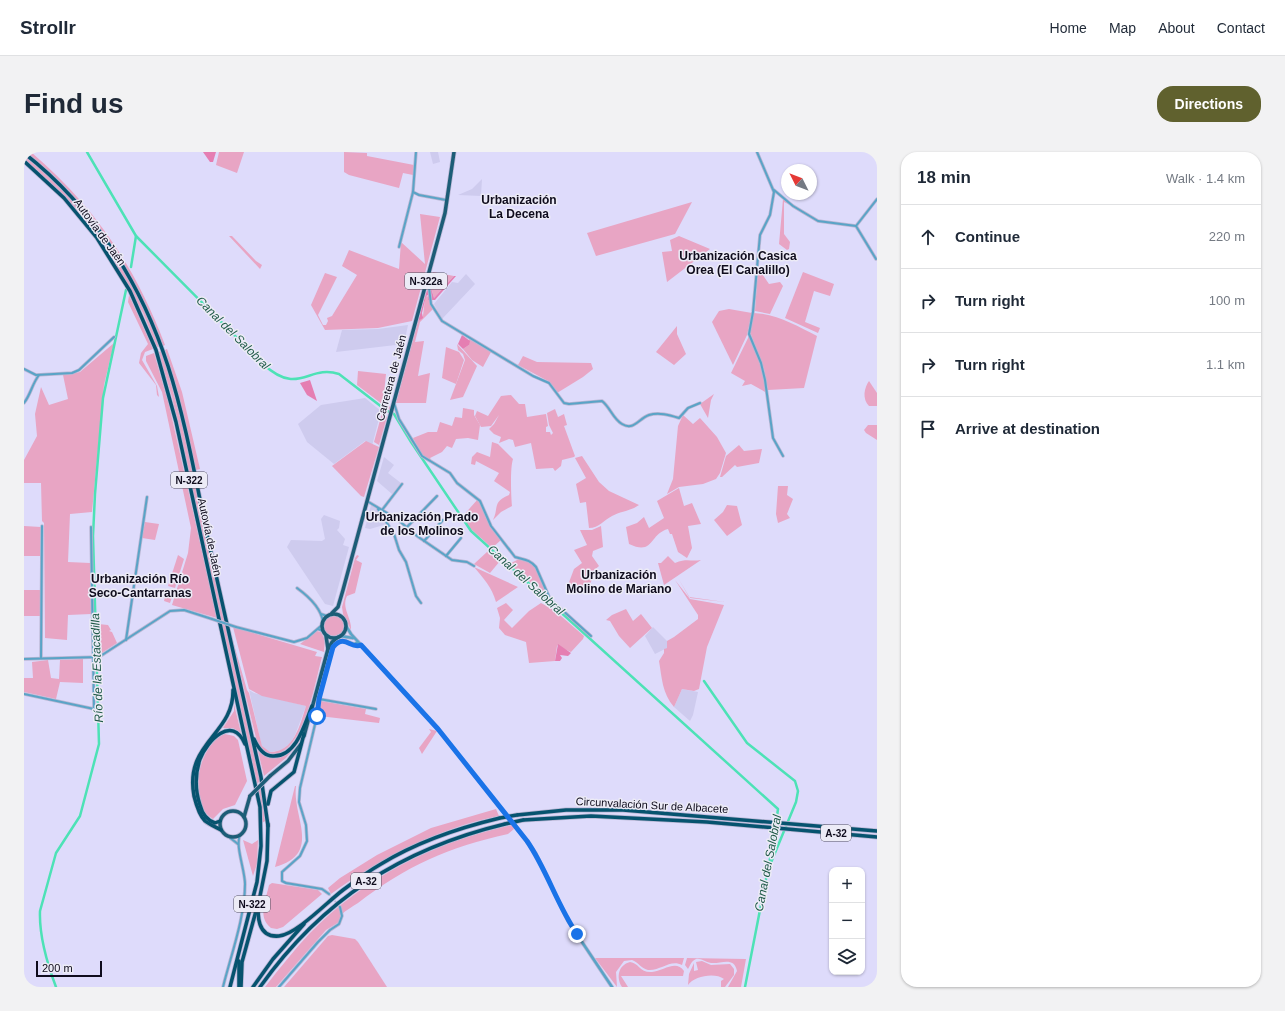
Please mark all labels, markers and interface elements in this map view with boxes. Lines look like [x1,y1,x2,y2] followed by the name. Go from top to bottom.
[20,17,76,38] text: Strollr
[1050,20,1087,36] text: Home
[1109,20,1136,36] text: Map
[1158,20,1195,36] text: About
[1217,20,1265,36] text: Contact
[1157,86,1261,122] button: Directions
[24,88,124,119] text: Find us
[781,164,817,200] north arrow
[917,168,971,187] text: 18 min
[1166,171,1245,186] text: Walk · 1.4 km
[481,193,557,221] district label: Urbanización La Decena
[72,196,128,268] street label: Autovía de Jaén
[917,226,939,248] icon: ahead
[955,228,1020,245] text: Continue
[1209,229,1245,244] text: 220 m
[679,249,797,277] district label: Urbanización Casica Orea (El Canalillo)
[405,273,447,289] road number: N-322a
[917,290,939,312] icon: right
[955,292,1025,309] text: Turn right
[193,293,273,373] water label: Canal del Salobral
[1209,293,1245,308] text: 100 m
[374,334,408,422] street label: Carretera de Jaén
[917,354,939,376] icon: right
[955,356,1025,373] text: Turn right
[1206,357,1245,372] text: 1.1 km
[917,418,939,440] icon: arrive
[955,420,1100,437] text: Arrive at destination
[171,472,207,488] road number: N-322
[196,497,224,577] street label: Autovía de Jaén
[366,510,478,538] district label: Urbanización Prado de los Molinos
[485,542,567,618] water label: Canal del Salobral
[566,568,672,596] district label: Urbanización Molino de Mariano
[89,572,192,600] district label: Urbanización Río Seco-Cantarranas
[88,613,106,723] water label: Río de la Estacadilla
[308,707,326,725] route start
[575,795,729,815] street label: Circunvalación Sur de Albacete
[752,813,784,912] water label: Canal del Salobral
[821,825,851,841] road number: A-32
[829,867,865,975] map controls
[829,867,865,903] button: +
[351,873,381,889] road number: A-32
[234,896,270,912] road number: N-322
[829,903,865,939] button: −
[568,925,586,943] route end
[829,939,865,975] button: layers
[36,959,102,978] scale bar
[42,962,73,974] text: 200 m

